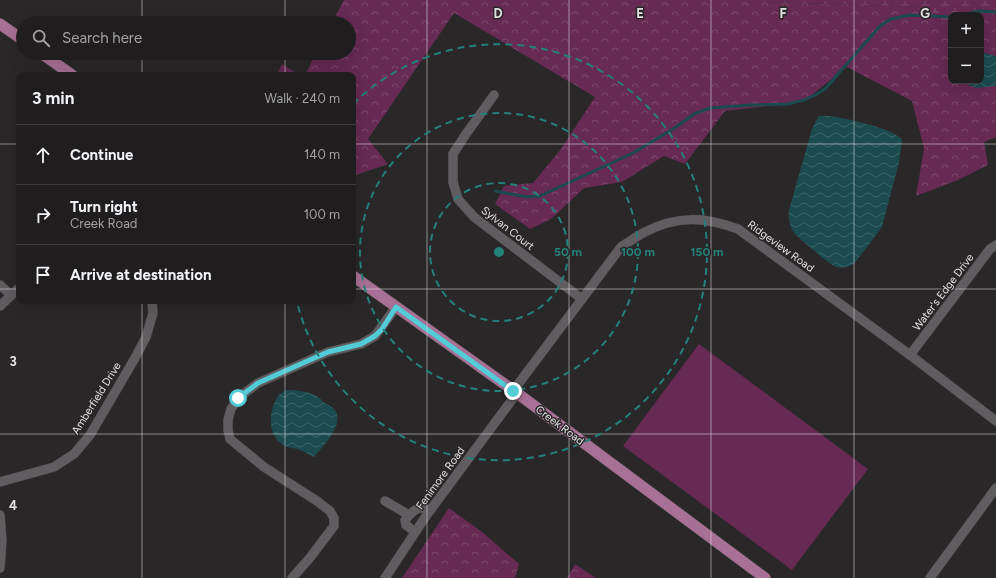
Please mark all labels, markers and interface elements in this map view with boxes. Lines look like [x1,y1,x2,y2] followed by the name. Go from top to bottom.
[493,6,503,21] text: D
[636,6,644,21] text: E
[779,6,787,21] text: F
[920,6,930,21] text: G
[948,12,984,84] map controls
[948,12,984,48] button: +
[16,16,356,60] search box
[30,27,52,49] icon: search
[62,29,142,47] text: Search here
[948,48,984,84] button: −
[32,88,74,108] text: 3 min
[265,91,340,106] text: Walk · 240 m
[32,144,54,166] icon: ahead
[70,146,133,164] text: Continue
[304,147,340,162] text: 140 m
[70,198,138,216] text: Turn right
[32,204,54,226] icon: right
[479,204,537,253] street label: Sylvan Court
[304,207,340,222] text: 100 m
[70,216,137,231] text: Creek Road
[745,218,816,275] street label: Ridgeview Road
[492,245,506,259] centre of rings
[554,245,582,259] text: 50 m
[621,245,655,259] text: 100 m
[690,245,724,259] text: 150 m
[910,251,977,333] street label: Water's Edge Drive
[32,264,54,286] icon: arrive
[70,266,211,284] text: Arrive at destination
[9,354,17,369] text: 3
[69,360,124,437] street label: Amberfield Drive
[504,382,522,400] route end
[229,389,247,407] route start
[533,403,586,448] street label: Creek Road
[413,444,467,512] street label: Fenimore Road
[9,498,17,513] text: 4

